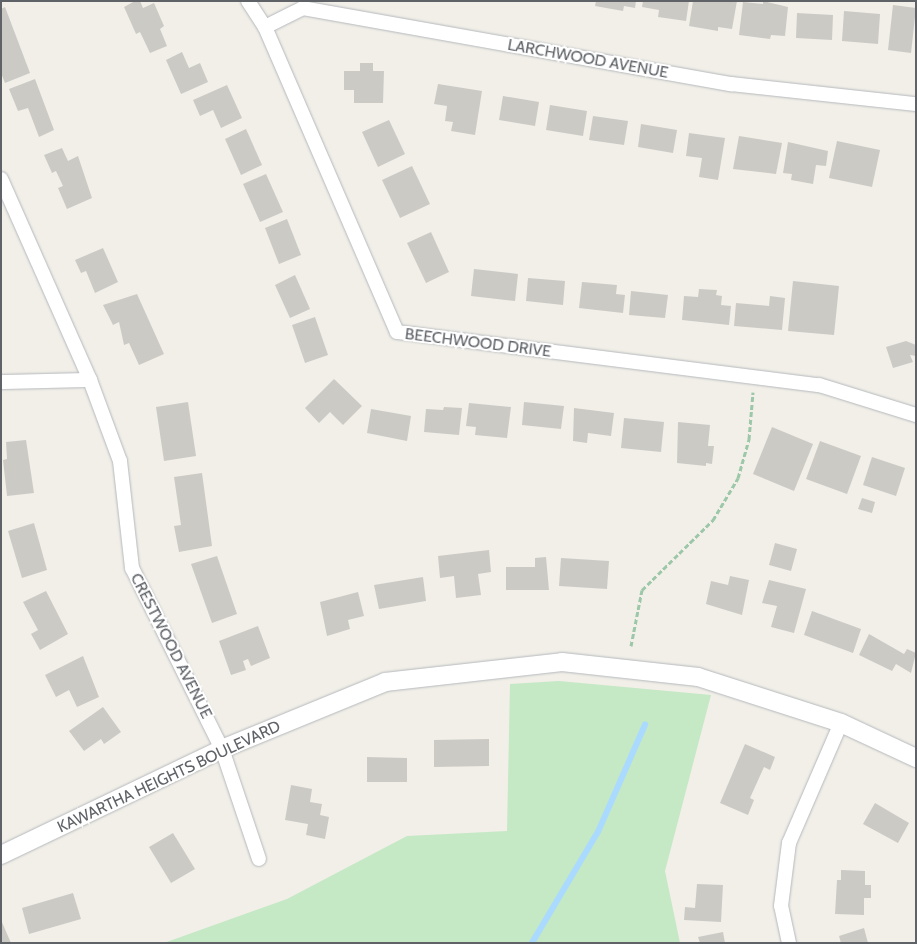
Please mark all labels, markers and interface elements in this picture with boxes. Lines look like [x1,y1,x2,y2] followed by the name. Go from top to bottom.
[506,35,670,83] street label: LARCHWOOD AVENUE
[404,325,552,361] street label: BEECHWOOD DRIVE
[126,570,216,722] street label: CRESTWOOD AVENUE
[55,717,283,837] street label: KAWARTHA HEIGHTS BOULEVARD

